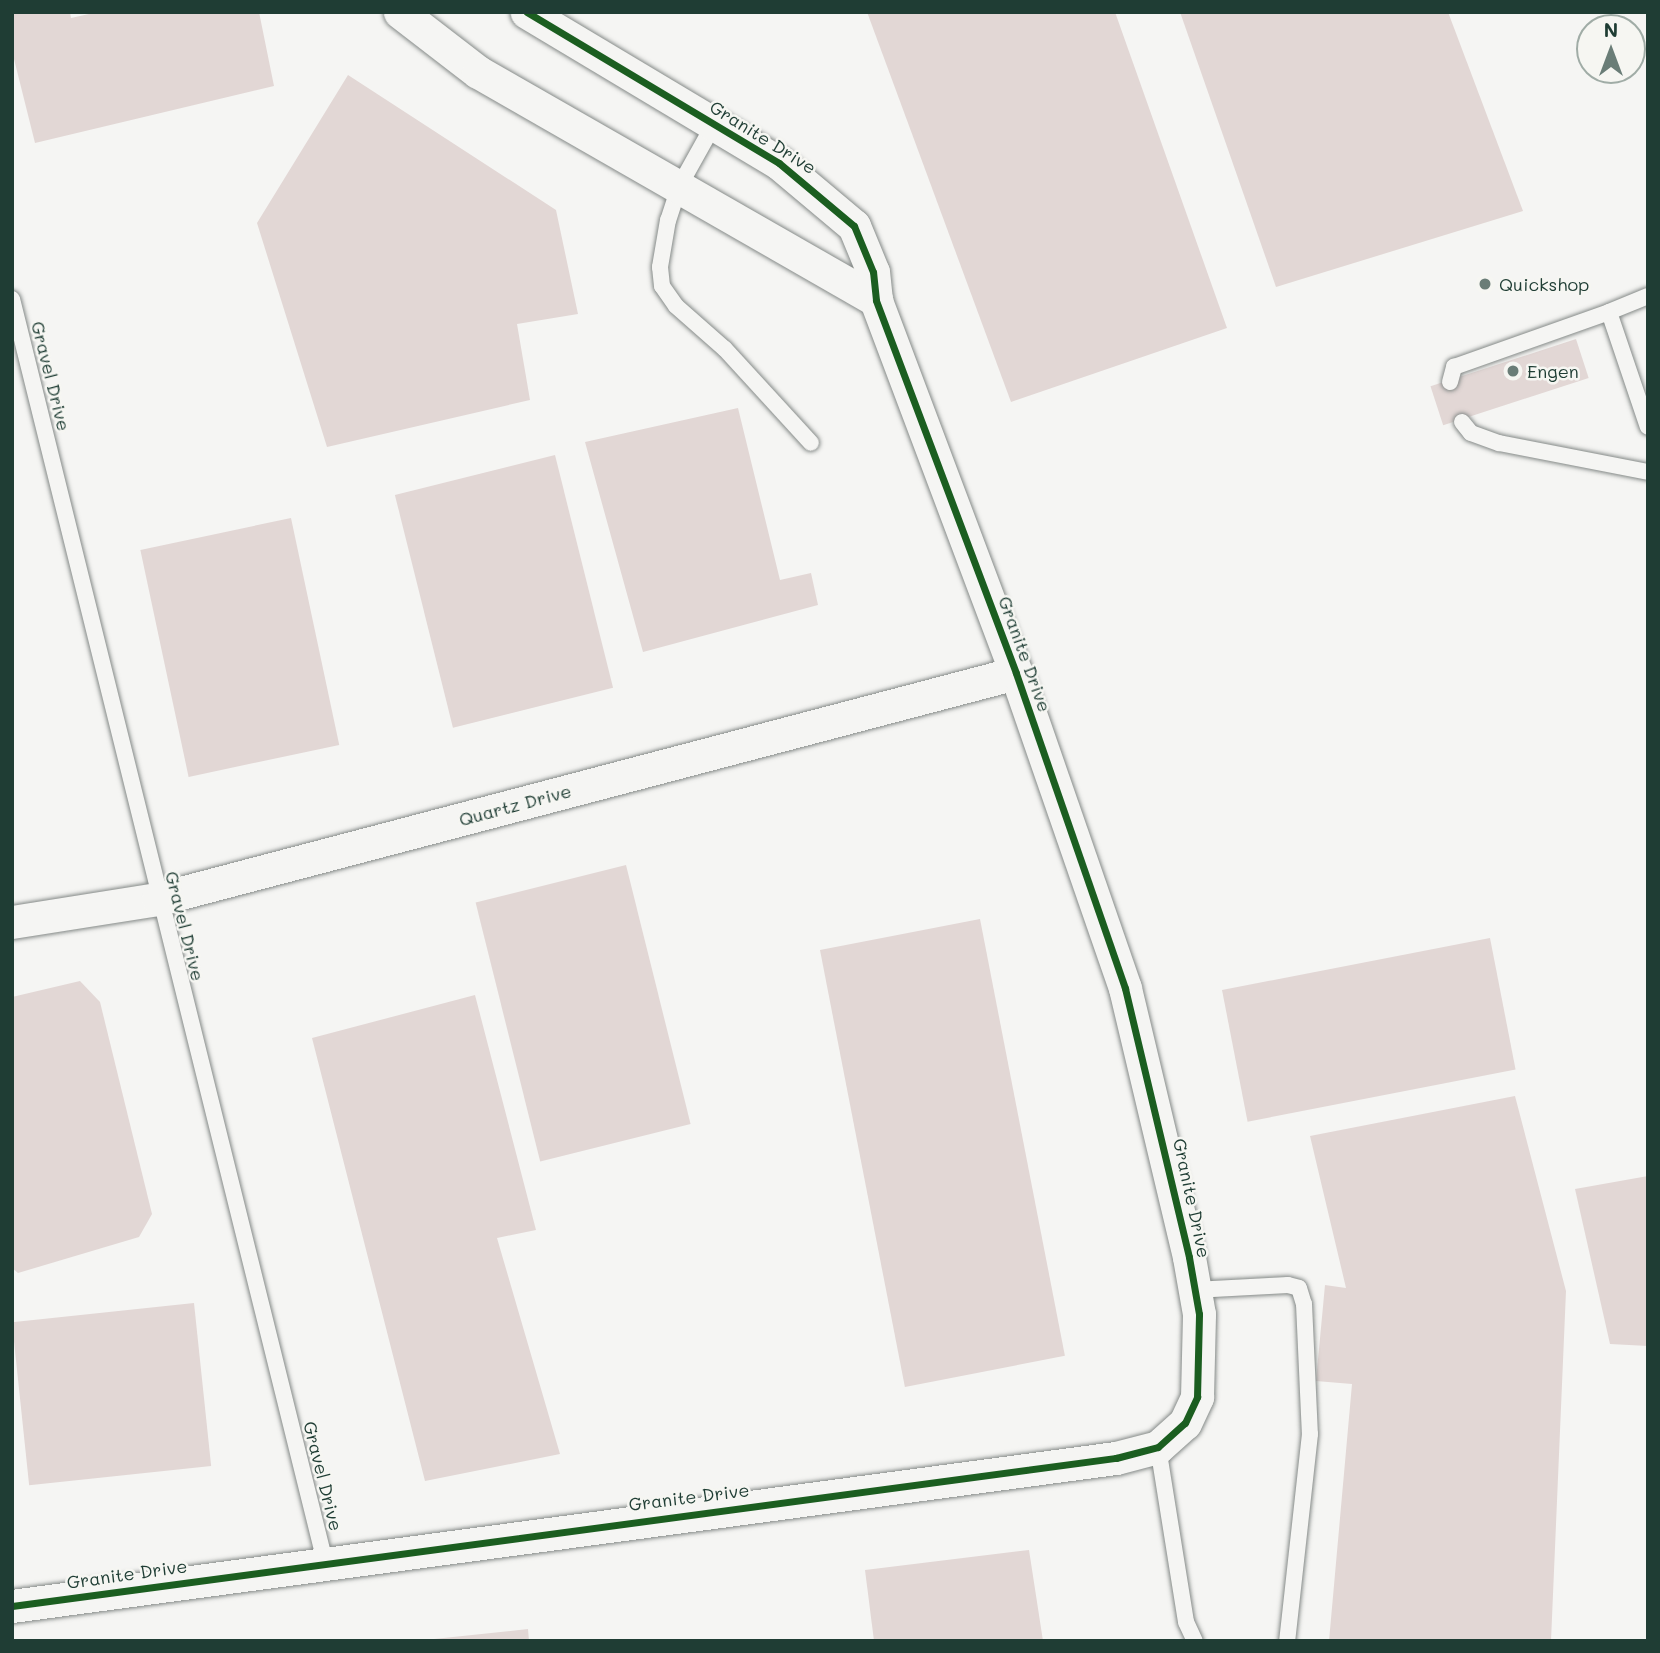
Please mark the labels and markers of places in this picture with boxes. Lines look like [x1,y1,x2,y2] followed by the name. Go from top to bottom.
[1499,273,1589,295] place label: Quickshop
[1477,276,1493,292] marker: Quickshop
[1527,360,1579,382] place label: Engen
[1505,363,1521,379] marker: Engen

